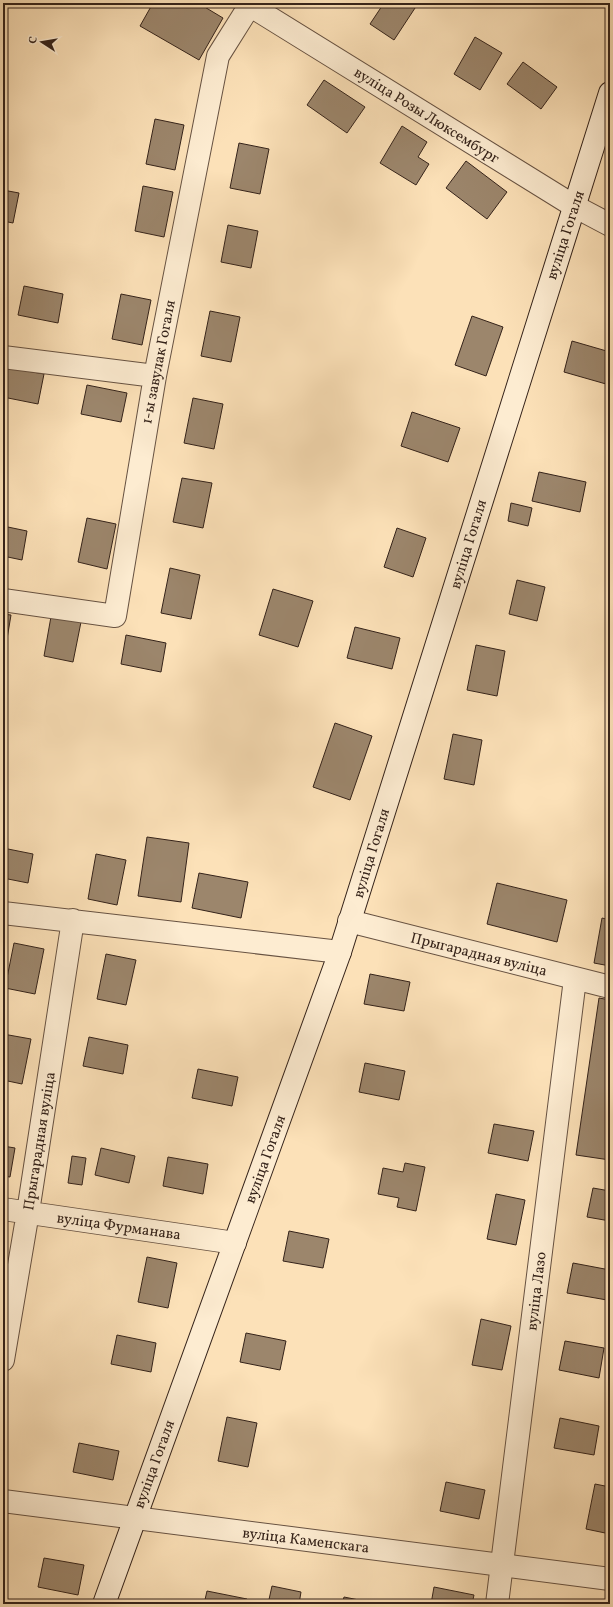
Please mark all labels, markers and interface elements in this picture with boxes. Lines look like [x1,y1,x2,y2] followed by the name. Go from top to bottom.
[22,22,62,62] north arrow
[26,35,42,45] text: С
[349,63,503,170] street label: вуліца Розы Люксембург
[542,188,591,283] street label: вуліца Гогаля
[137,298,182,426] street label: 1-ы завулак Гогаля
[446,497,493,592] street label: вуліца Гогаля
[349,806,396,901] street label: вуліца Гогаля
[408,928,549,983] street label: Прыгарадная вуліца
[19,1070,62,1212] street label: Прыгарадная вуліца
[241,1112,292,1207] street label: вуліца Гогаля
[55,1208,182,1247] street label: вуліца Фурманава
[522,1251,553,1332] street label: вуліца Лазо
[130,1417,181,1512] street label: вуліца Гогаля
[241,1523,370,1560] street label: вуліца Каменскага

